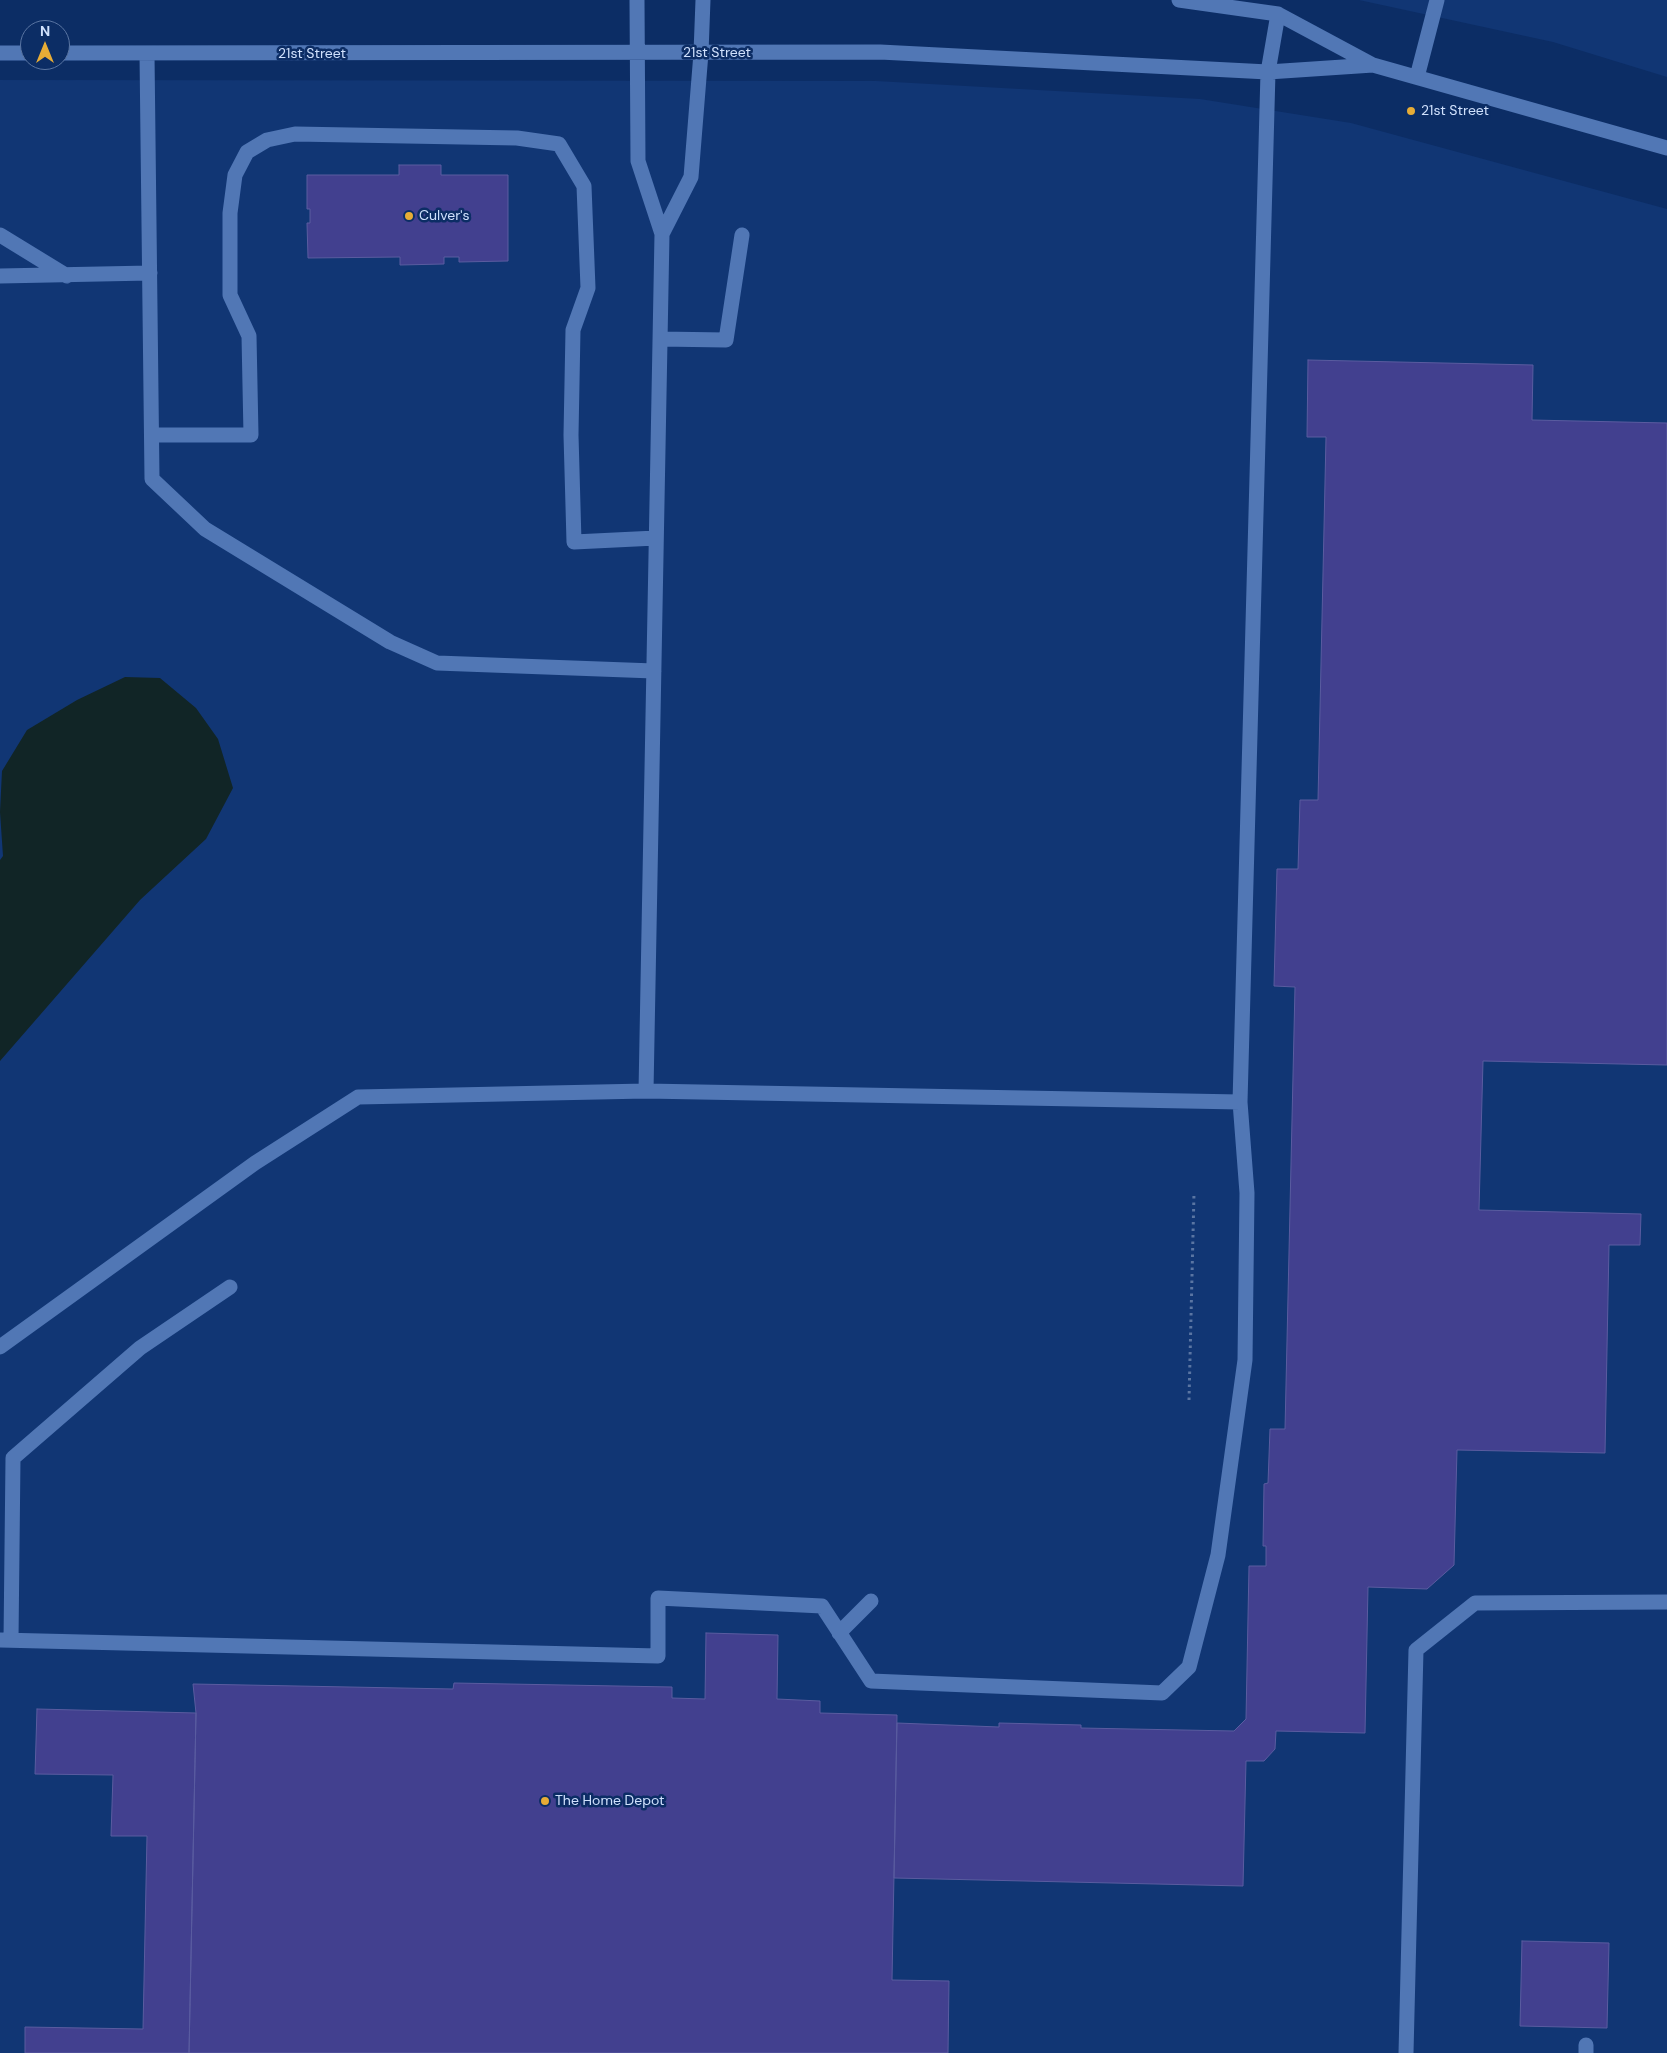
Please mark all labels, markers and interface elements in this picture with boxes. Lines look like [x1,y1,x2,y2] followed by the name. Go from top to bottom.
[20,20,70,70] north arrow
[40,22,50,40] text: N
[683,45,751,61] street label: 21st Street
[278,46,346,62] street label: 21st Street
[1421,103,1489,119] place label: 21st Street
[1405,105,1417,117] marker: 21st Street
[419,208,470,224] place label: Culver's
[403,210,415,222] marker: Culver's
[555,1793,664,1809] place label: The Home Depot
[539,1795,551,1807] marker: The Home Depot

